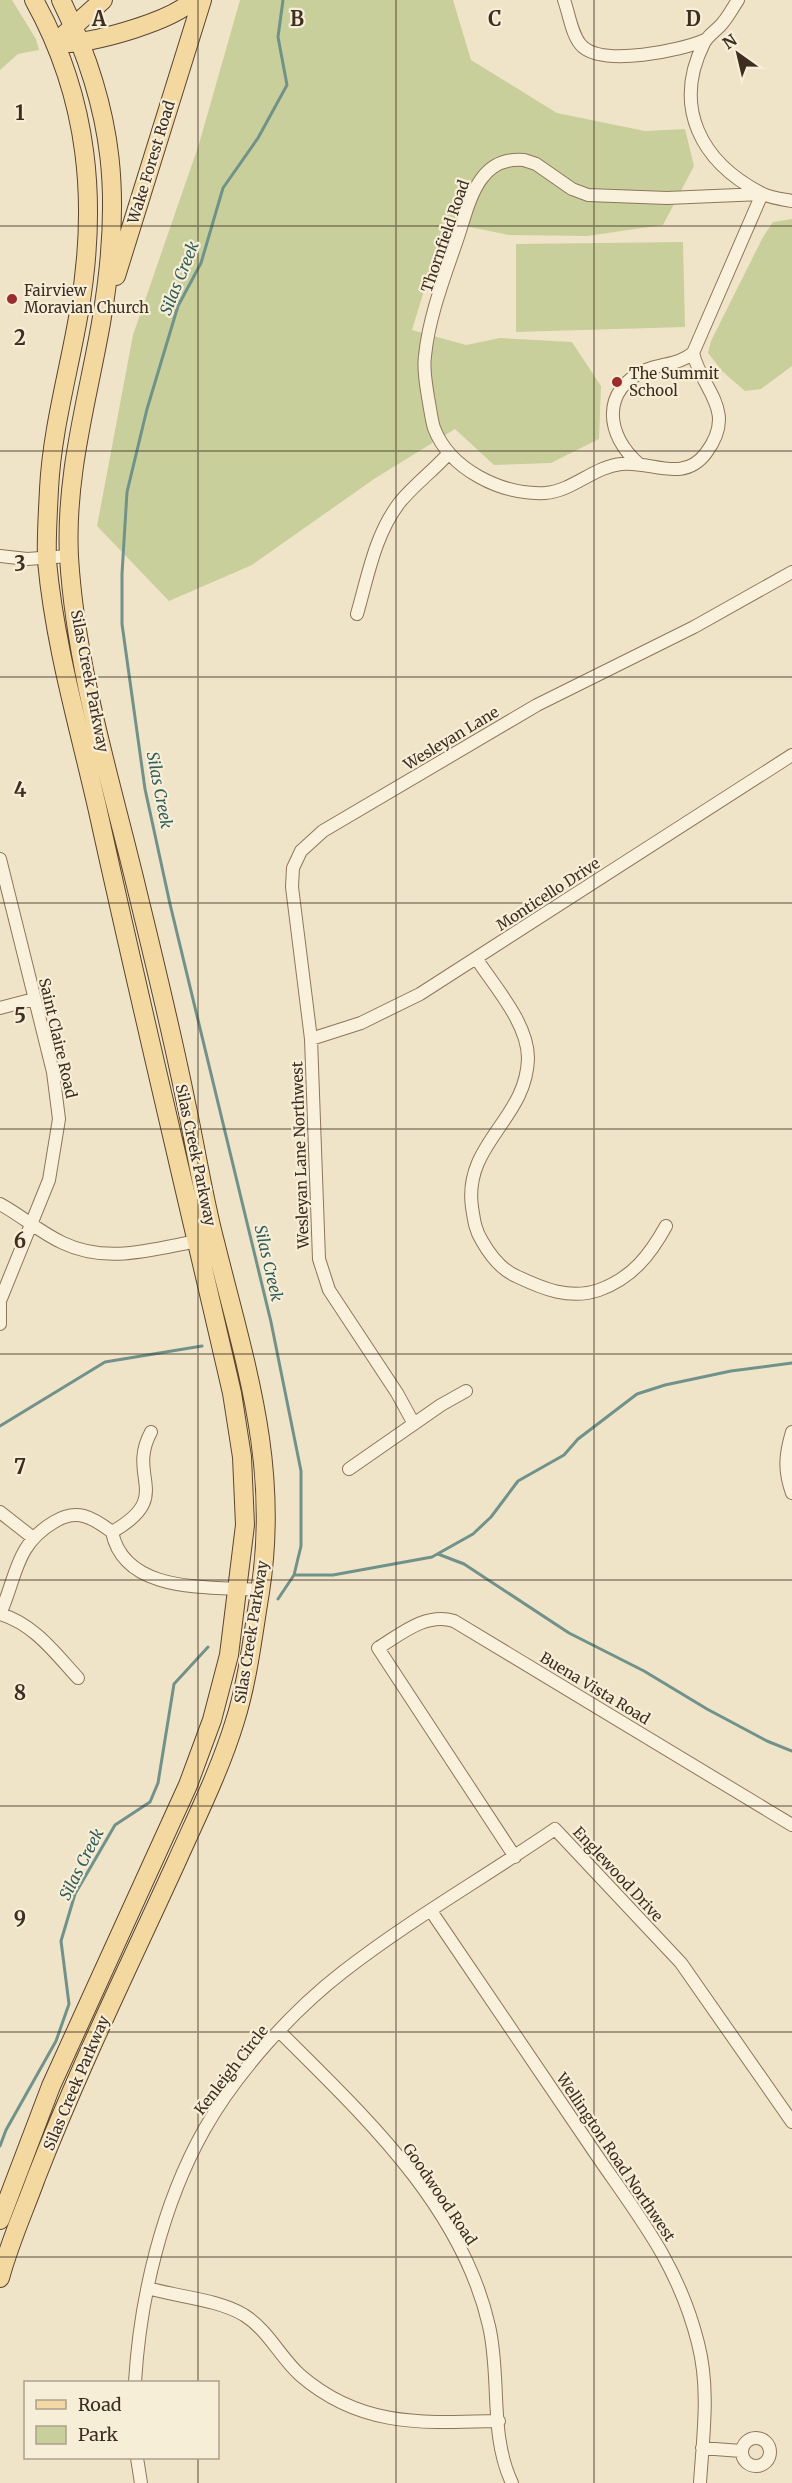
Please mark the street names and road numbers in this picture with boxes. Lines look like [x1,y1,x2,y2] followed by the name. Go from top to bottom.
[123,98,179,227] street label: Wake Forest Road
[417,177,473,295] street label: Thornfield Road
[67,608,113,754] street label: Silas Creek Parkway
[399,702,502,774] street label: Wesleyan Lane
[493,853,603,935] street label: Monticello Drive
[35,976,81,1100] street label: Saint Claire Road
[287,1061,313,1250] street label: Wesleyan Lane Northwest
[172,1082,220,1228] street label: Silas Creek Parkway
[230,1559,272,1705] street label: Silas Creek Parkway
[537,1648,653,1728] street label: Buena Vista Road
[569,1822,667,1926] street label: Englewood Drive
[39,2012,113,2153] street label: Silas Creek Parkway
[190,2021,272,2119] street label: Kenleigh Circle
[552,2068,680,2245] street label: Wellington Road Northwest
[399,2140,481,2248] street label: Goodwood Road

